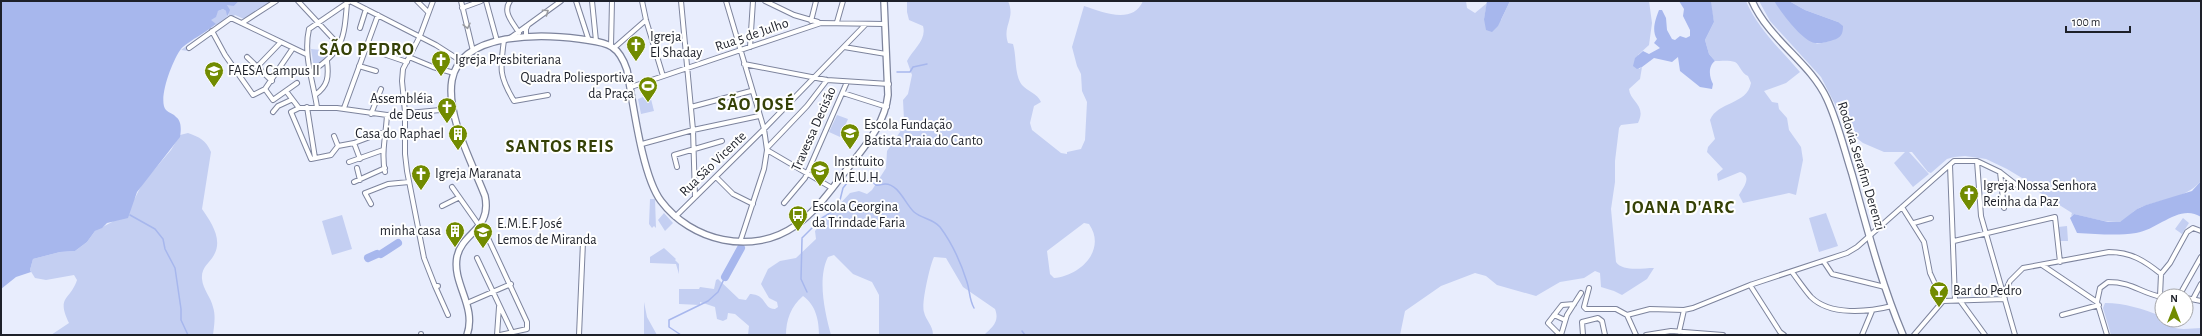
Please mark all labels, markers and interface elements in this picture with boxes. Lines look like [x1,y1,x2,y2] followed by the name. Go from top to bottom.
[2066,8,2130,34] scale bar
[542,10,549,17] one-way arrow
[714,16,791,54] street label: Rua 5 de Julho
[2072,16,2100,28] text: 100 m
[462,23,470,29] one-way arrow
[650,30,702,60] place label: Igreja El Shaday
[625,34,647,62] church icon: Igreja El Shaday
[319,38,415,59] district label: SÃO PEDRO
[430,49,452,77] church icon: Igreja Presbiteriana
[455,53,562,67] place label: Igreja Presbiteriana
[203,60,225,88] school or university icon: FAESA Campus II
[228,64,320,78] place label: FAESA Campus II
[521,71,635,101] place label: Quadra Poliesportiva da Praça
[637,75,659,103] sports icon: Quadra Poliesportiva da Praça
[789,85,839,173] street label: Travessa Decisão
[370,92,434,122] place label: Assembléia de Deus
[717,93,795,114] district label: SÃO JOSÉ
[436,96,458,124] church icon: Assembléia de Deus
[1835,100,1887,232] street label: Rodovia Serafim Derenzi
[864,118,983,148] place label: Escola Fundação Batista Praia do Canto
[839,122,861,150] school or university icon: Escola Fundação Batista Praia do Canto
[447,123,469,151] building icon: Casa do Raphael
[355,127,444,141] place label: Casa do Raphael
[677,129,749,199] street label: Rua São Vicente
[506,138,614,156] district label: SANTOS REIS
[834,155,884,185] place label: Instituito M.E.U.H.
[809,159,831,187] school or university icon: Instituito M.E.U.H.
[410,163,432,191] church icon: Igreja Maranata
[435,167,522,181] place label: Igreja Maranata
[1983,179,2097,209] place label: Igreja Nossa Senhora Reinha da Paz
[1958,183,1980,211] church icon: Igreja Nossa Senhora Reinha da Paz
[1625,199,1735,217] district label: JOANA D'ARC
[812,200,906,230] place label: Escola Georgina da Trindade Faria
[787,204,809,232] bus stop icon: Escola Georgina da Trindade Faria
[497,217,597,247] place label: E.M.E.F José Lemos de Miranda
[444,220,466,248] building icon: minha casa
[472,221,494,249] school or university icon: E.M.E.F José Lemos de Miranda
[380,224,442,238] place label: minha casa
[1928,280,1950,308] bar icon: Bar do Pedro
[1953,284,2022,298] place label: Bar do Pedro
[2154,288,2194,328] north arrow
[2170,293,2178,304] text: N

